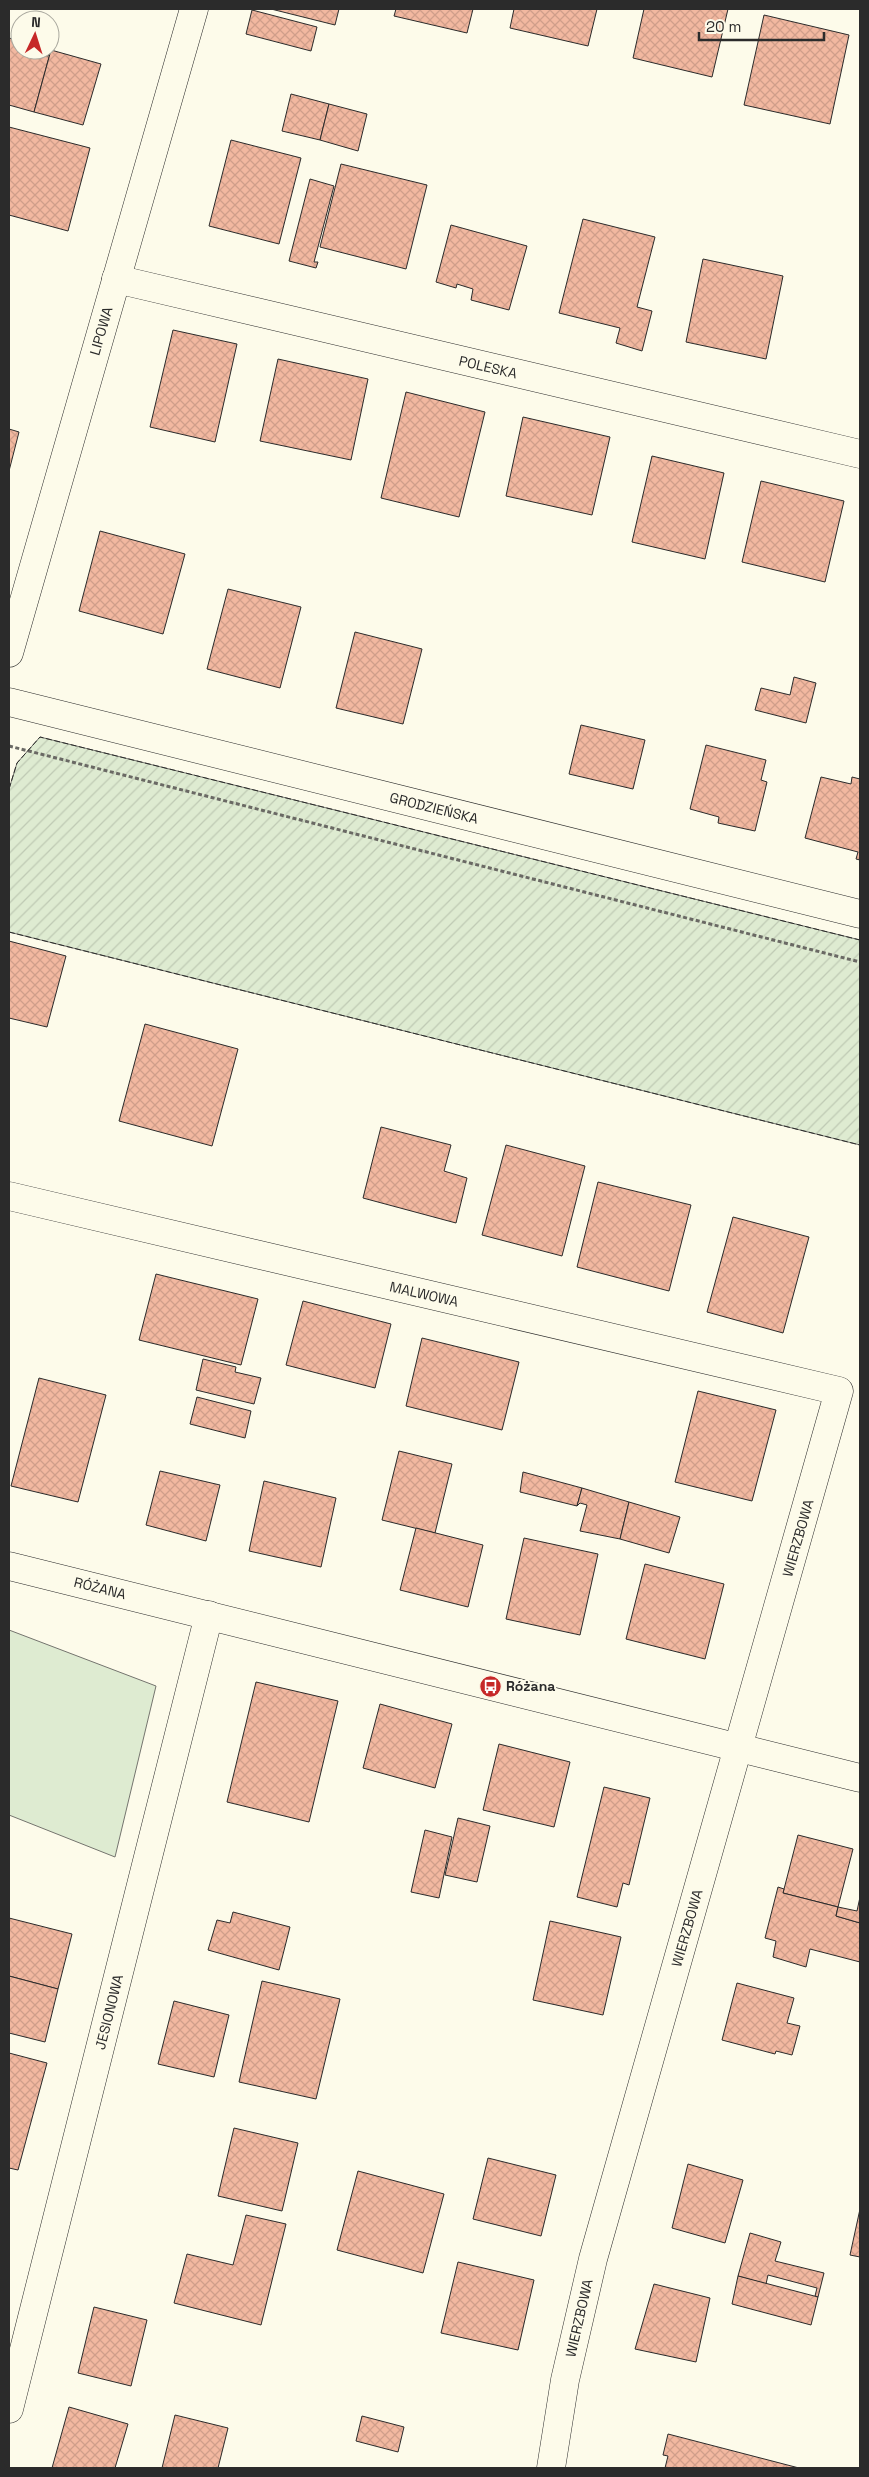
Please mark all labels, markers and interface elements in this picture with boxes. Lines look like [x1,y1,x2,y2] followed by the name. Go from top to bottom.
[10,10,60,60] north arrow
[699,10,824,42] scale bar
[31,13,41,31] text: N
[706,17,741,36] text: 20 m
[86,305,117,357] street label: LIPOWA
[457,352,519,382] street label: POLESKA
[388,788,480,828] street label: GRODZIEŃSKA
[388,1277,460,1311] street label: MALWOWA
[778,1497,818,1579] street label: WIERZBOWA
[72,1573,128,1603] street label: RÓŻANA
[478,1674,502,1698] bus stop icon: Różana
[506,1677,555,1695] place label: Różana
[667,1887,707,1969] street label: WIERZBOWA
[91,1972,127,2051] street label: JESIONOWA
[561,2277,597,2359] street label: WIERZBOWA

